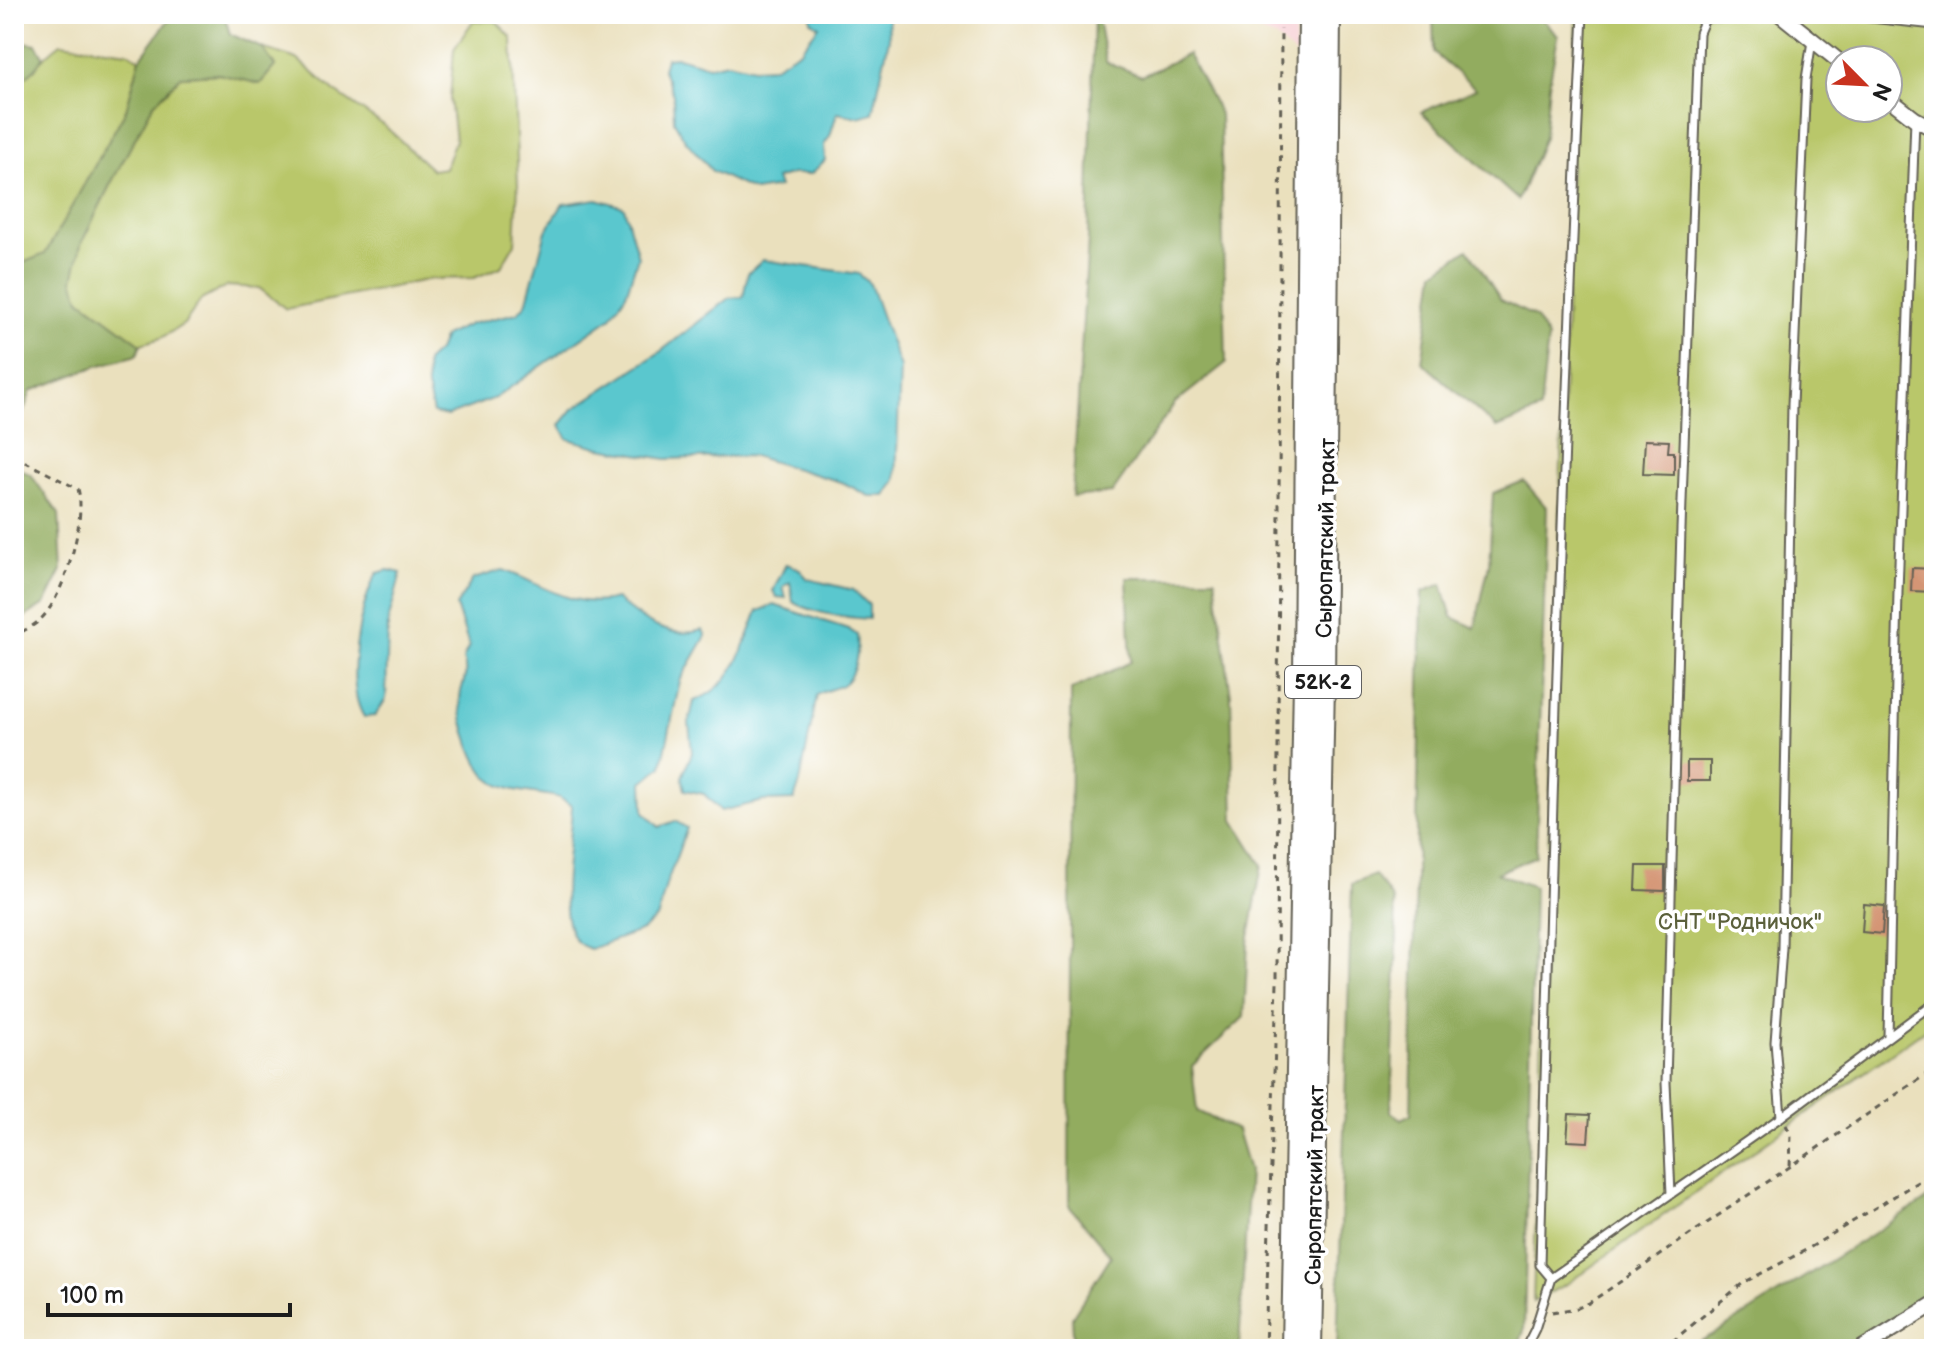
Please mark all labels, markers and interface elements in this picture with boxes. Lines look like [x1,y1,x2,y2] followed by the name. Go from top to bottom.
[1824,44,1904,124] north arrow
[1865,78,1897,105] text: N
[1311,437,1342,638] street label: Сыропятский тракт
[1285,666,1361,698] road number: 52К-2
[1658,909,1822,936] park label: СНТ "Родничок"
[1300,1084,1331,1285] street label: Сыропятский тракт
[48,1267,290,1317] scale bar
[60,1281,124,1310] text: 100 m

